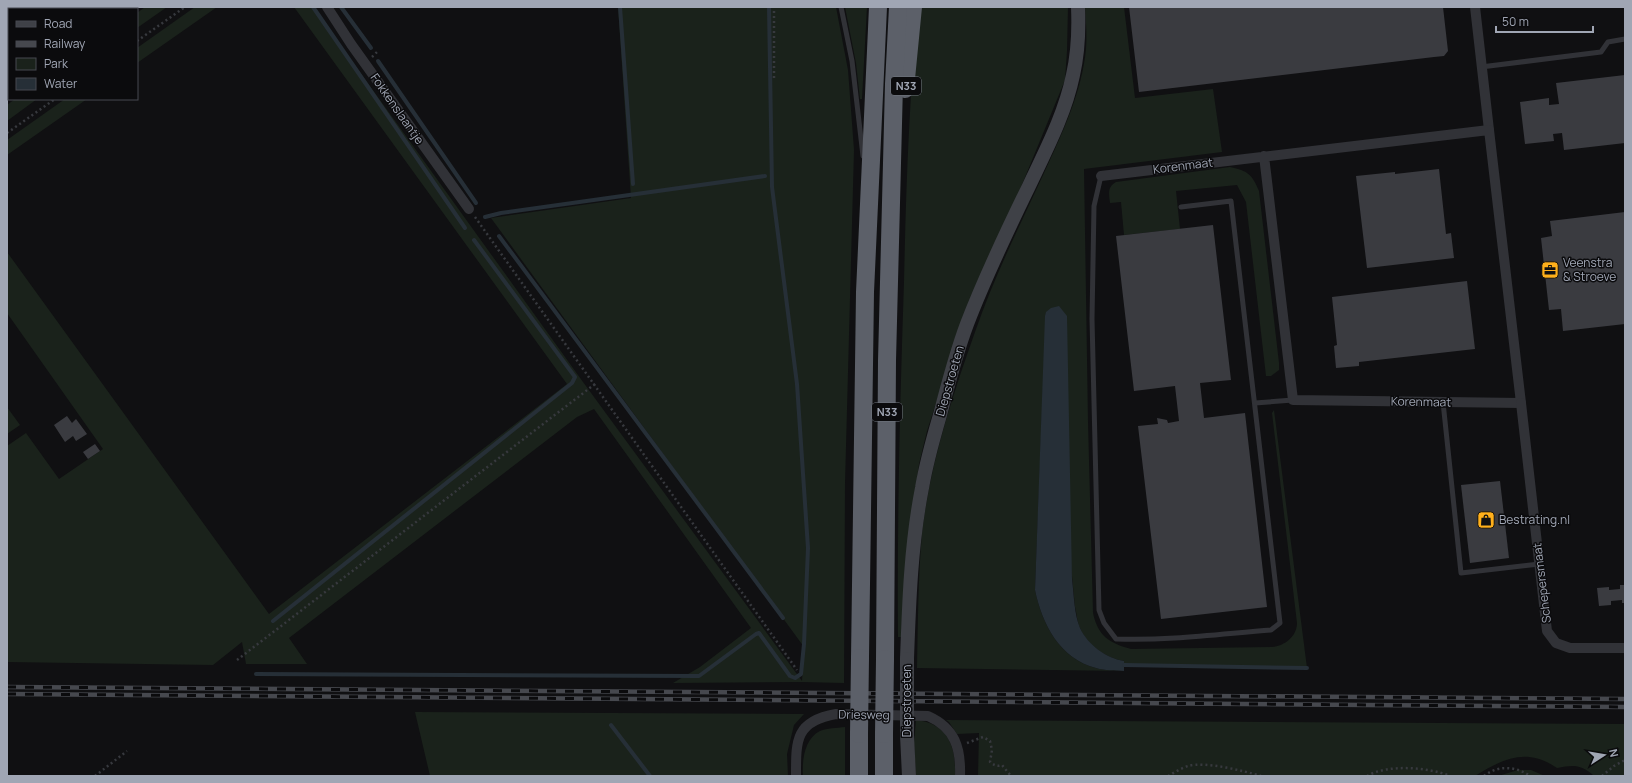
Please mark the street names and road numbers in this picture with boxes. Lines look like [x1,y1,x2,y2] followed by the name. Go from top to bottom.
[367,70,428,148] street label: Fokkenslaantje
[891,77,921,95] road number: N33
[1152,153,1214,178] street label: Korenmaat
[931,344,968,418] street label: Diepstroeten
[1391,392,1451,411] street label: Korenmaat
[872,403,902,421] road number: N33
[1528,542,1555,624] street label: Schepersmaat
[898,665,915,737] street label: Diepstroeten
[838,706,890,723] street label: Driesweg

